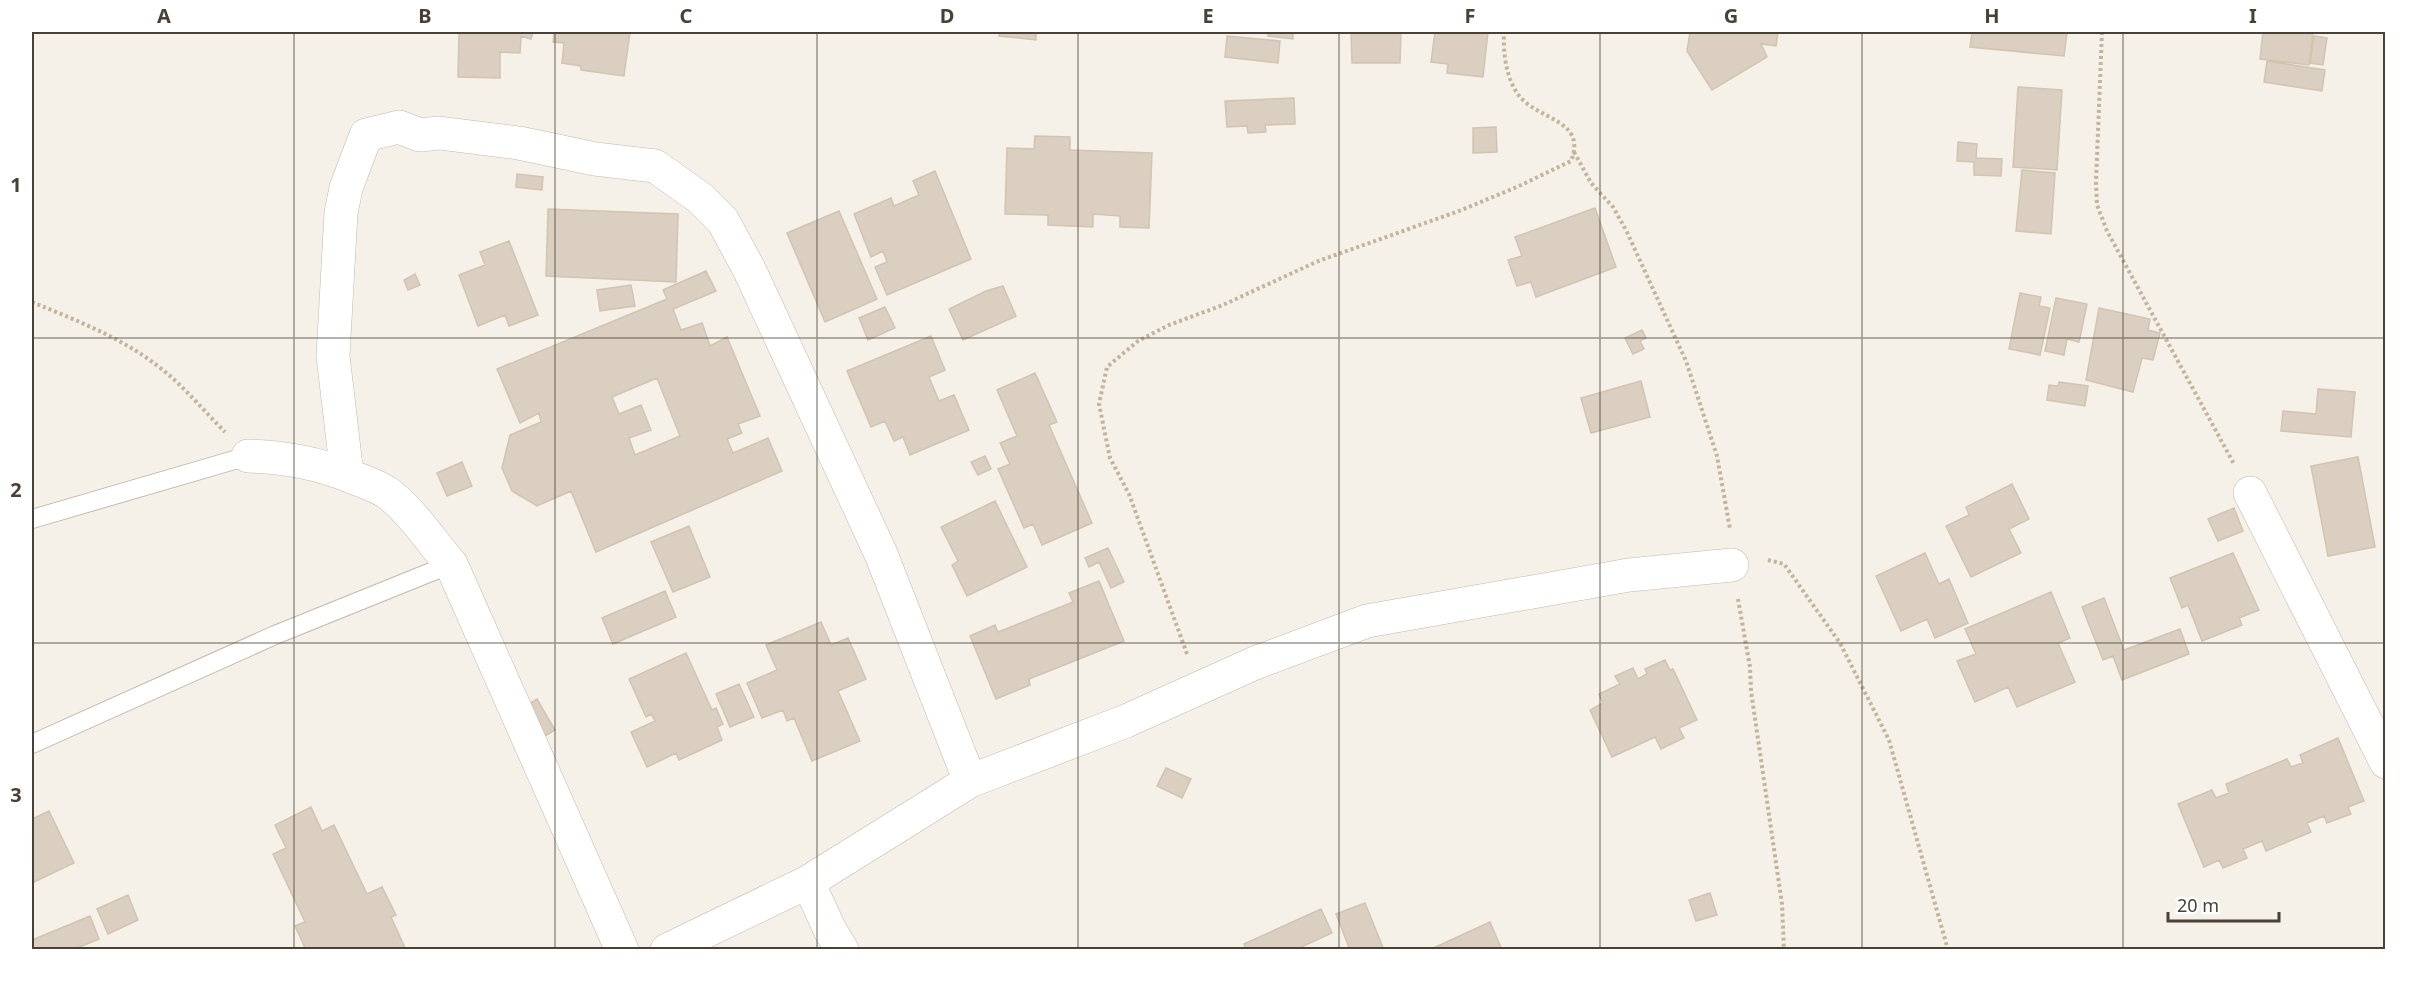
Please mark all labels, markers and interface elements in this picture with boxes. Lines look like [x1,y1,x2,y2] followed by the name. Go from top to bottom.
[157,2,171,29] text: A
[418,2,432,29] text: B
[680,2,693,29] text: C
[940,2,954,29] text: D
[1202,2,1214,29] text: E
[1465,2,1475,29] text: F
[1724,2,1738,29] text: G
[1984,2,2000,29] text: H
[2249,2,2257,29] text: I
[10,171,22,198] text: 1
[10,476,22,503] text: 2
[10,781,22,808] text: 3
[2168,885,2279,923] scale bar
[2177,893,2219,917] text: 20 m

